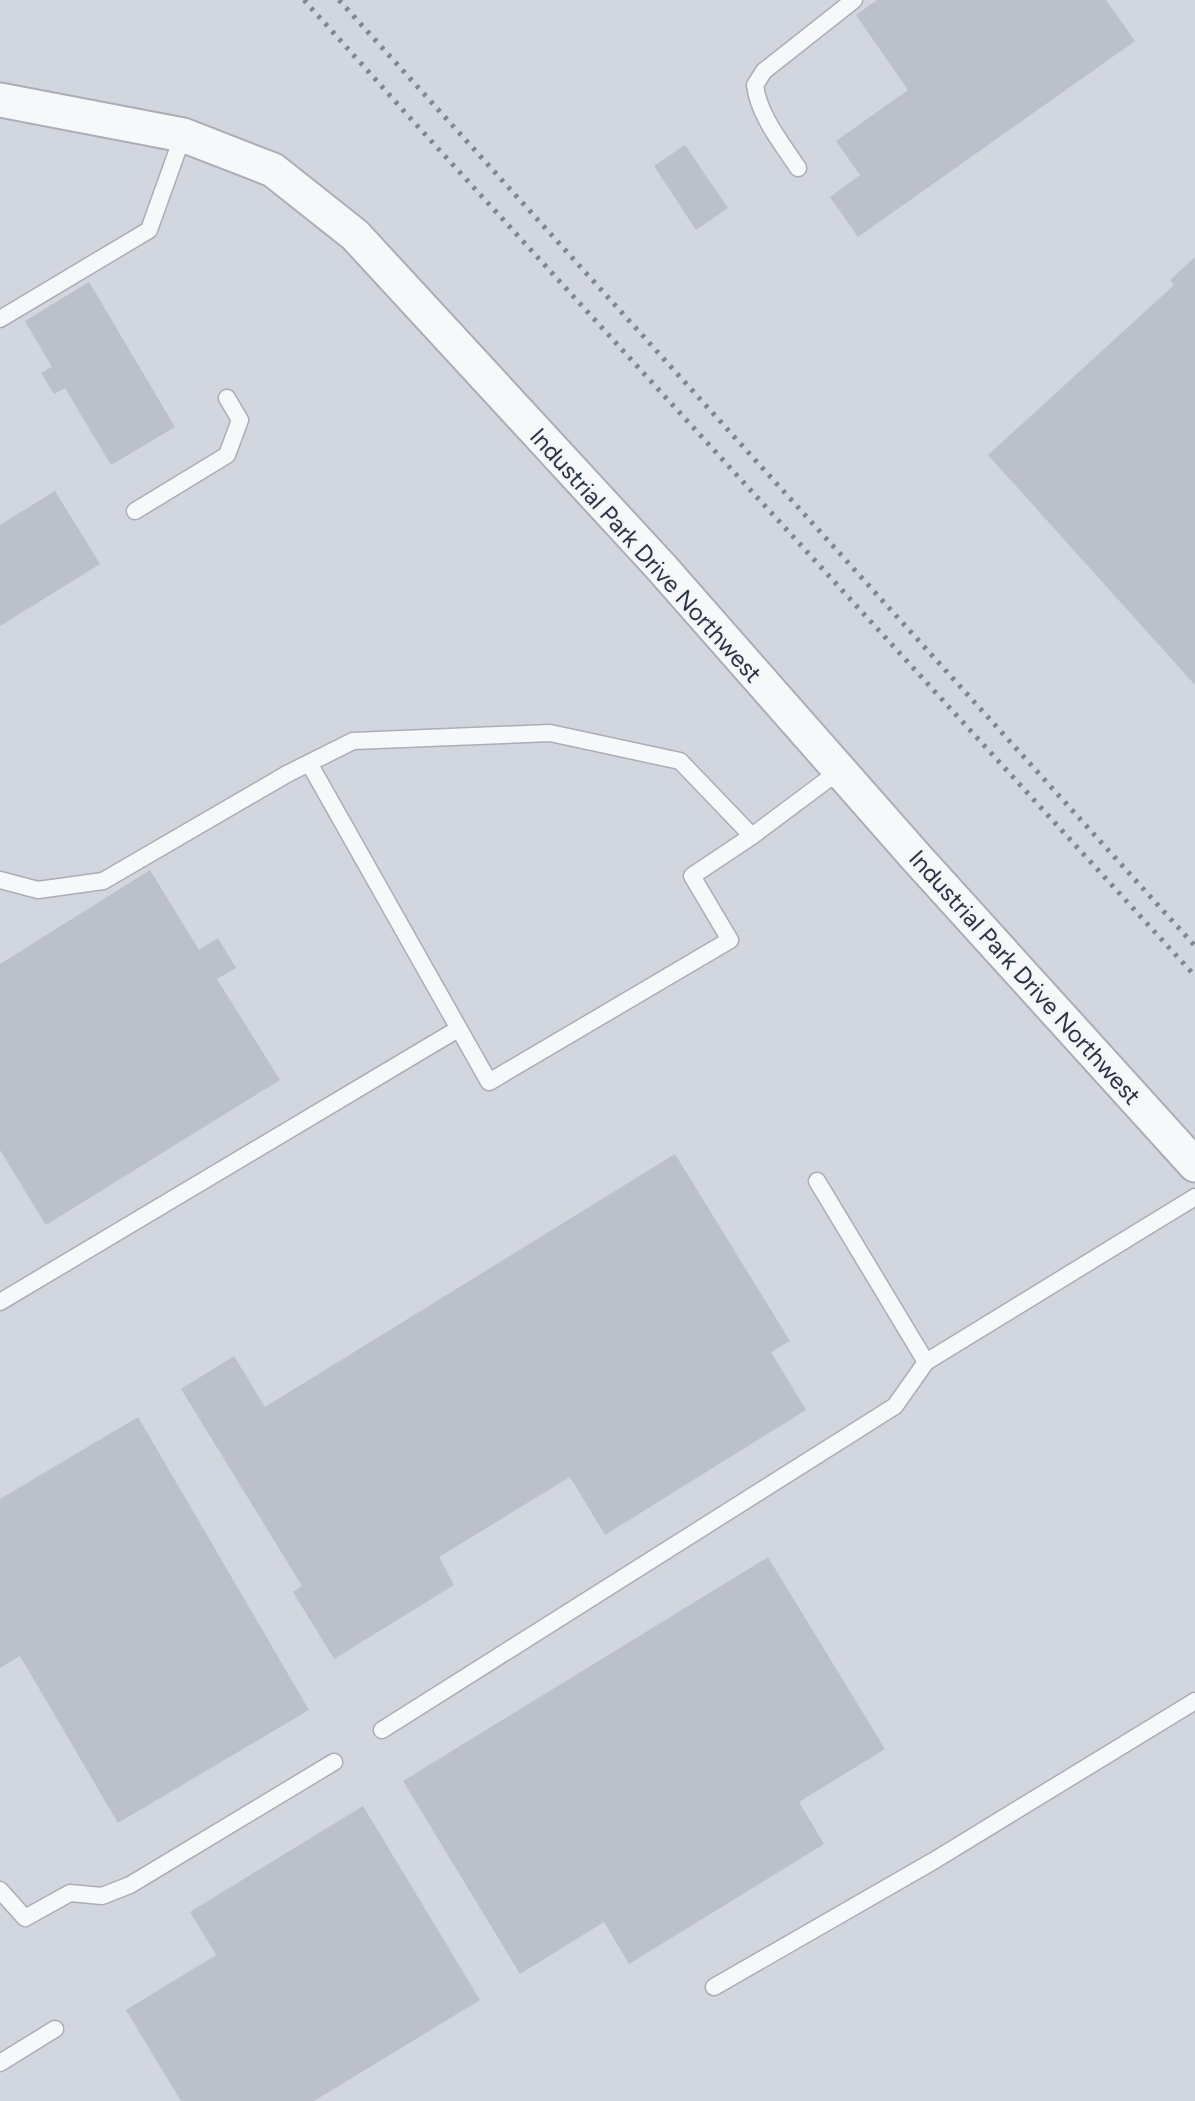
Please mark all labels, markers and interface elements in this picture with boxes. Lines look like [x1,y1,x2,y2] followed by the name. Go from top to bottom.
[524,422,768,688] street label: Industrial Park Drive Northwest
[903,844,1147,1110] street label: Industrial Park Drive Northwest

